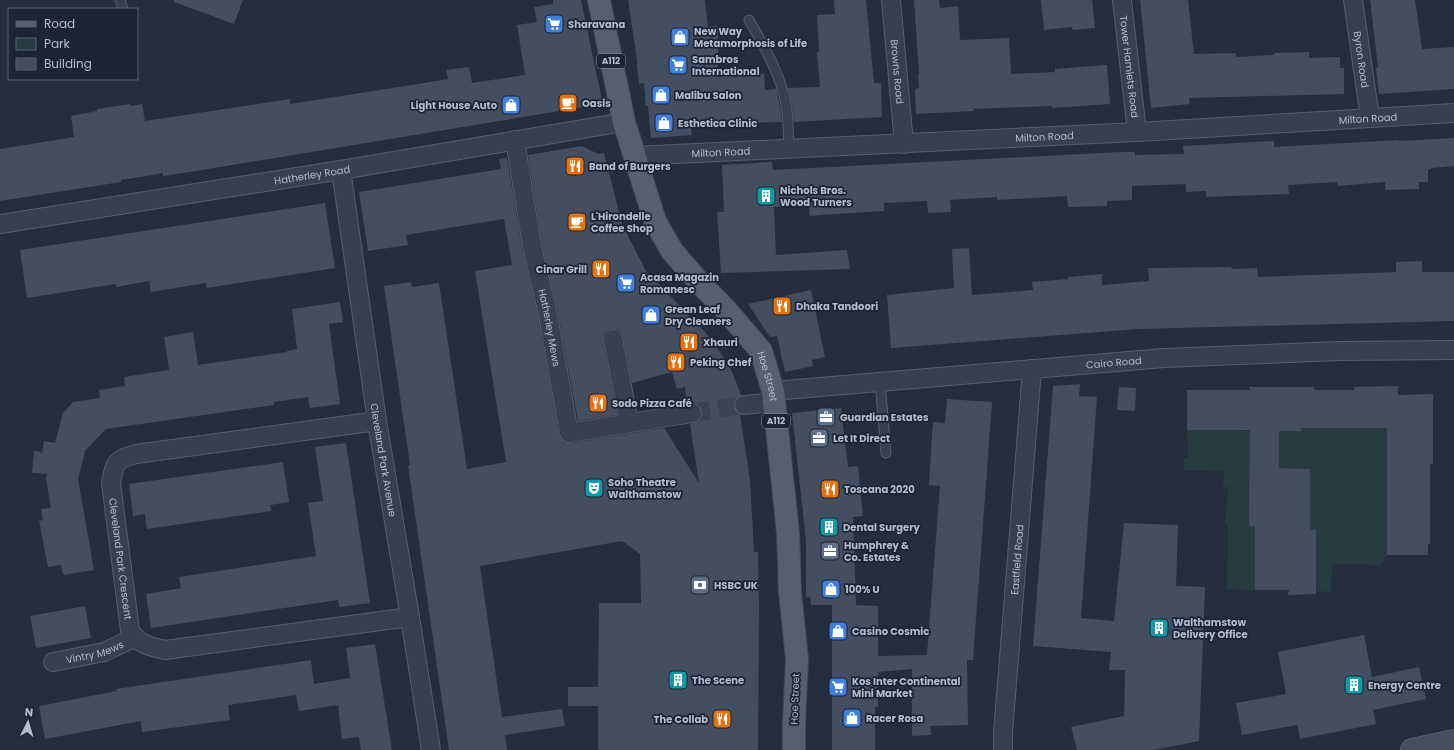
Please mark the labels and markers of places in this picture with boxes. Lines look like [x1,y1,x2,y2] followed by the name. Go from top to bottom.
[543,13,565,35] supermarket icon: Sharavana
[568,17,626,32] place label: Sharavana
[694,24,807,51] place label: New Way Metamorphosis of Life
[669,26,691,48] shop icon: New Way Metamorphosis of Life
[692,52,760,79] place label: Sambros International
[667,54,689,76] supermarket icon: Sambros International
[650,84,672,106] shop icon: Malibu Salon
[675,88,742,103] place label: Malibu Salon
[557,92,579,114] cafe icon: Oasis
[500,94,522,116] shop icon: Light House Auto
[582,96,611,111] place label: Oasis
[411,98,498,113] place label: Light House Auto
[653,112,675,134] shop icon: Esthetica Clinic
[678,116,757,131] place label: Esthetica Clinic
[564,155,586,177] restaurant icon: Band of Burgers
[589,159,671,174] place label: Band of Burgers
[780,183,852,210] place label: Nichols Bros. Wood Turners
[755,185,777,207] building icon: Nichols Bros. Wood Turners
[591,209,653,236] place label: L'Hirondelle Coffee Shop
[566,211,588,233] cafe icon: L'Hirondelle Coffee Shop
[590,258,612,280] restaurant icon: Cinar Grill
[536,262,587,277] place label: Cinar Grill
[640,270,719,297] place label: Acasa Magazin Romanesc
[615,272,637,294] supermarket icon: Acasa Magazin Romanesc
[771,295,793,317] restaurant icon: Dhaka Tandoori
[796,299,878,314] place label: Dhaka Tandoori
[665,302,732,329] place label: Grean Leaf Dry Cleaners
[640,304,662,326] shop icon: Grean Leaf Dry Cleaners
[678,331,700,353] restaurant icon: Xhauri
[703,335,738,350] place label: Xhauri
[665,351,687,373] restaurant icon: Peking Chef
[690,355,752,370] place label: Peking Chef
[587,392,609,414] restaurant icon: Sodo Pizza Café
[612,396,692,411] place label: Sodo Pizza Café
[815,406,837,428] office icon: Guardian Estates
[840,410,929,425] place label: Guardian Estates
[808,427,830,449] office icon: Let It Direct
[833,431,890,446] place label: Let It Direct
[608,475,681,502] place label: Soho Theatre Walthamstow
[583,477,605,499] theatre icon: Soho Theatre Walthamstow
[819,478,841,500] restaurant icon: Toscana 2020
[844,482,915,497] place label: Toscana 2020
[818,516,840,538] building icon: Dental Surgery
[843,520,920,535] place label: Dental Surgery
[844,538,909,565] place label: Humphrey & Co. Estates
[819,540,841,562] office icon: Humphrey & Co. Estates
[689,574,711,596] bank icon: HSBC UK
[714,578,758,593] place label: HSBC UK
[820,578,842,600] shop icon: 100% U
[845,582,880,597] place label: 100% U
[1173,615,1248,642] place label: Walthamstow Delivery Office
[1148,617,1170,639] building icon: Walthamstow Delivery Office
[827,620,849,642] shop icon: Casino Cosmic
[852,624,929,639] place label: Casino Cosmic
[667,669,689,691] building icon: The Scene
[692,673,744,688] place label: The Scene
[852,674,961,701] place label: Kos Inter Continental Mini Market
[1343,674,1365,696] building icon: Energy Centre
[827,676,849,698] supermarket icon: Kos Inter Continental Mini Market
[1368,678,1441,693] place label: Energy Centre
[841,707,863,729] shop icon: Racer Rosa
[711,708,733,730] restaurant icon: The Collab
[866,711,923,726] place label: Racer Rosa
[654,712,708,727] place label: The Collab

